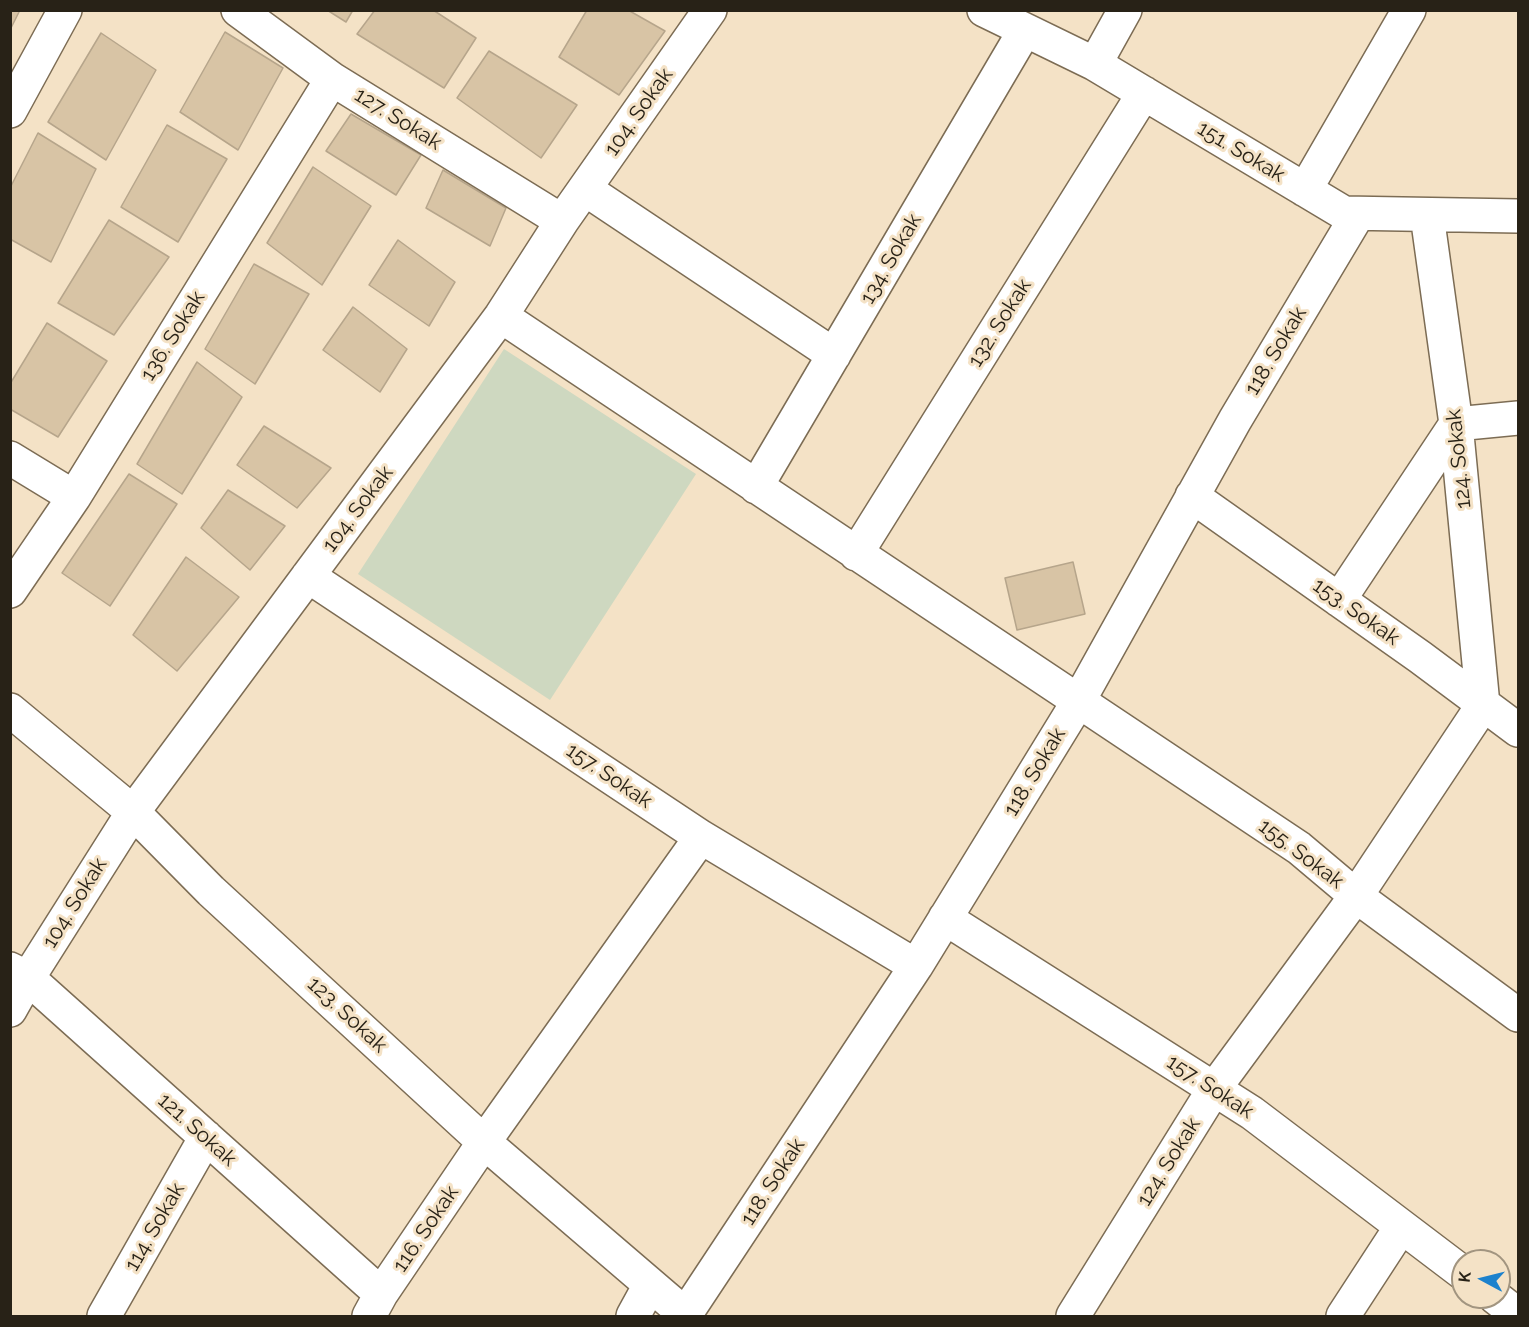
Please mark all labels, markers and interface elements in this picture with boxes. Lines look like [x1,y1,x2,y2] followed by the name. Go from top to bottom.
[600,63,678,161] street label: 104. Sokak
[350,82,446,156] street label: 127. Sokak
[1193,116,1289,188] street label: 151. Sokak
[855,209,927,309] street label: 134. Sokak
[963,274,1037,372] street label: 132. Sokak
[136,286,210,386] street label: 136. Sokak
[1240,302,1312,400] street label: 118. Sokak
[1441,408,1477,510] street label: 124. Sokak
[317,461,399,557] street label: 104. Sokak
[1308,573,1404,651] street label: 153. Sokak
[999,723,1071,821] street label: 118. Sokak
[561,738,657,814] street label: 157. Sokak
[1253,814,1349,894] street label: 155. Sokak
[37,853,113,953] street label: 104. Sokak
[302,972,392,1058] street label: 123. Sokak
[1162,1050,1258,1124] street label: 157. Sokak
[152,1088,242,1172] street label: 121. Sokak
[1132,1113,1206,1211] street label: 124. Sokak
[736,1134,810,1230] street label: 118. Sokak
[120,1178,190,1276] street label: 114. Sokak
[388,1181,464,1277] street label: 116. Sokak
[1451,1249,1511,1309] north arrow
[1455,1271,1475,1283] text: K

